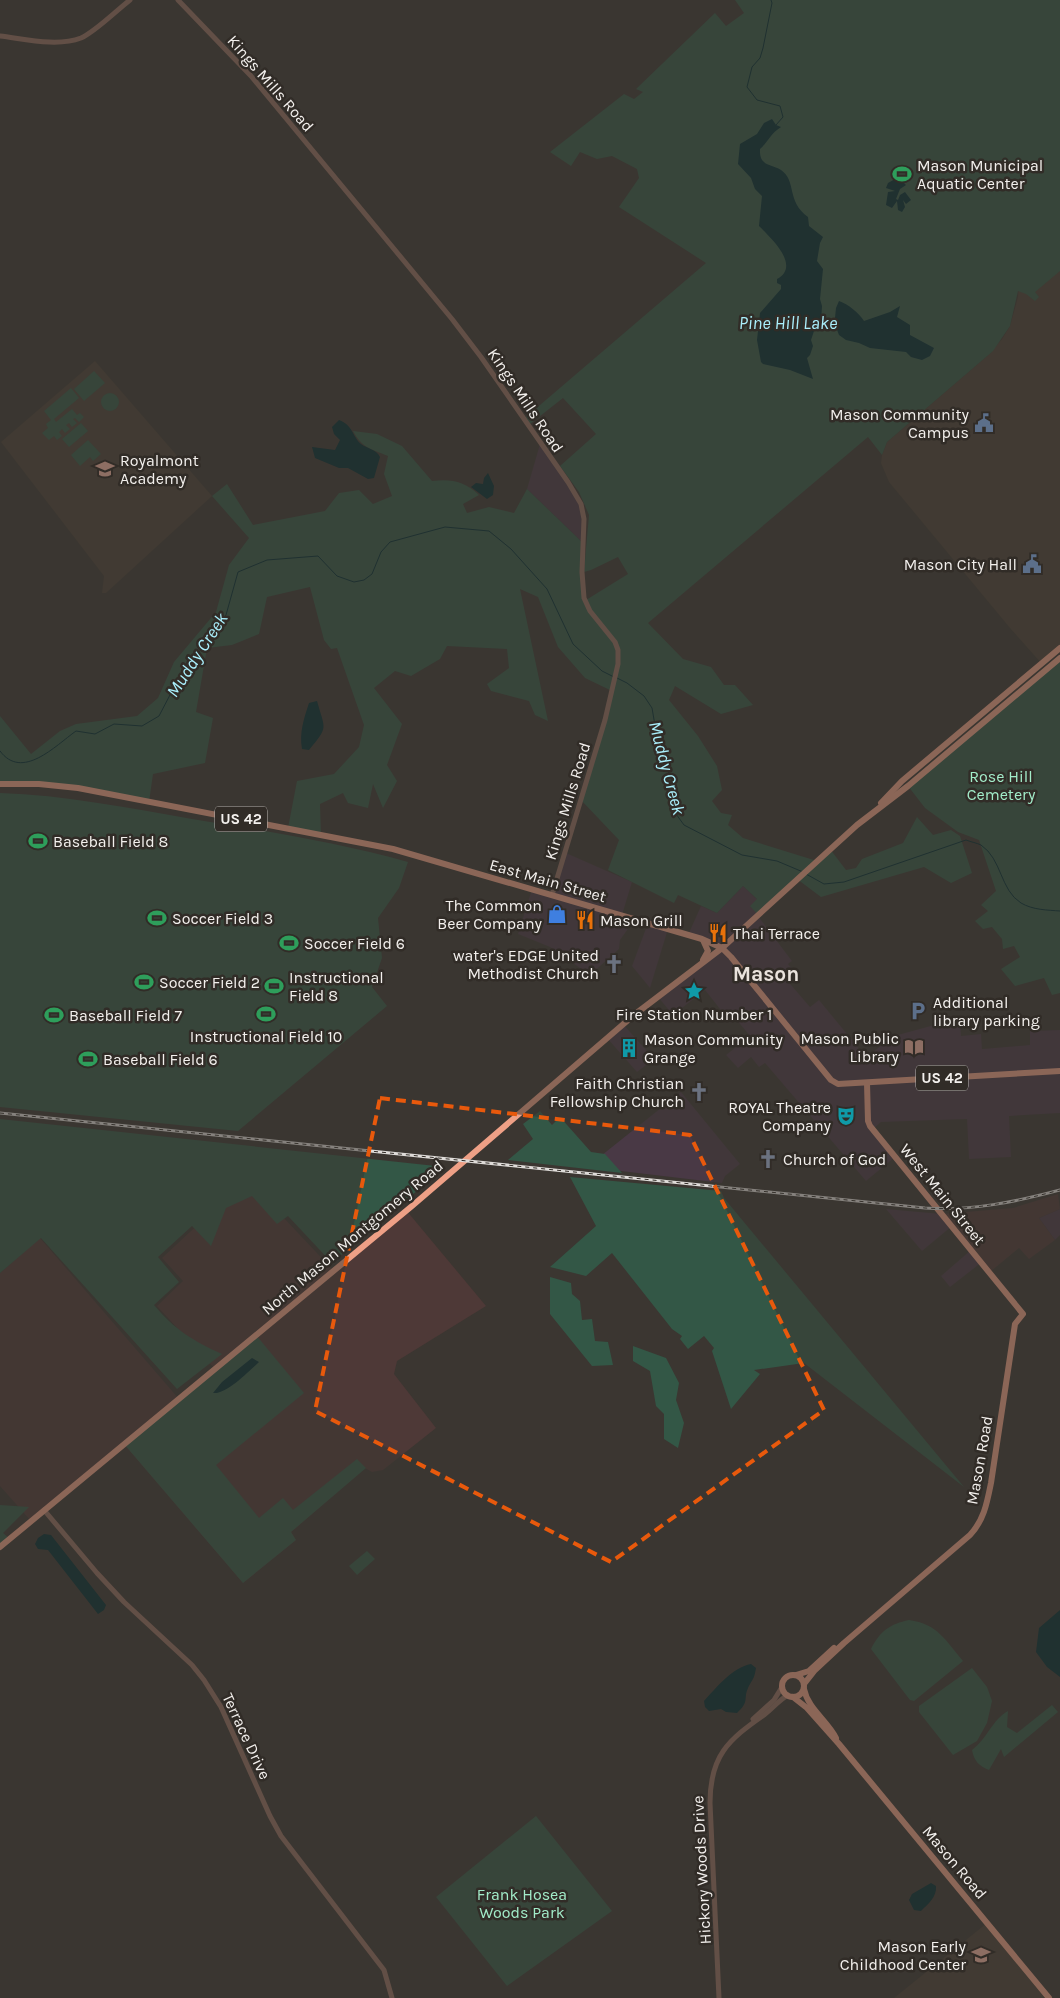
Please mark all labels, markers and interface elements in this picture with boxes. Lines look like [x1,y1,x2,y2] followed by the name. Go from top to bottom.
[224,31,318,135] street label: Kings Mills Road
[917,156,1043,193] place label: Mason Municipal Aquatic Center
[891,163,913,185] sports icon: Mason Municipal Aquatic Center
[739,312,837,334] water label: Pine Hill Lake
[484,345,567,456] street label: Kings Mills Road
[830,405,970,442] place label: Mason Community Campus
[973,412,995,434] public building icon: Mason Community Campus
[120,451,199,488] place label: Royalmont Academy
[94,458,116,480] school or university icon: Royalmont Academy
[1021,553,1043,575] public building icon: Mason City Hall
[904,555,1017,574] place label: Mason City Hall
[162,608,233,701] water label: Muddy Creek
[644,719,690,818] water label: Muddy Creek
[541,740,594,862] street label: Kings Mills Road
[967,767,1036,804] park label: Rose Hill Cemetery
[215,806,267,832] road number: US 42
[27,830,49,852] sports icon: Baseball Field 8
[53,832,168,851] place label: Baseball Field 8
[487,855,608,906] street label: East Main Street
[437,896,543,933] place label: The Common Beer Company
[546,903,568,925] shop icon: The Common Beer Company
[146,907,168,929] sports icon: Soccer Field 3
[172,909,273,928] place label: Soccer Field 3
[574,909,596,931] restaurant icon: Mason Grill
[600,911,683,930] place label: Mason Grill
[707,922,729,944] restaurant icon: Thai Terrace
[733,924,820,943] place label: Thai Terrace
[278,932,300,954] sports icon: Soccer Field 6
[304,934,405,953] place label: Soccer Field 6
[453,946,599,983] place label: water's EDGE United Methodist Church
[603,953,625,975] church icon: water's EDGE United Methodist Church
[733,962,799,986] district label: Mason
[289,968,384,1005] place label: Instructional Field 8
[133,971,155,993] sports icon: Soccer Field 2
[159,973,260,992] place label: Soccer Field 2
[263,975,285,997] sports icon: Instructional Field 8
[683,980,705,1002] place icon: Fire Station Number 1
[933,993,1040,1030] place label: Additional library parking
[907,1000,929,1022] parking icon: Additional library parking
[255,1003,277,1025] sports icon: Instructional Field 10
[43,1004,65,1026] sports icon: Baseball Field 7
[616,1005,772,1024] place label: Fire Station Number 1
[69,1006,183,1025] place label: Baseball Field 7
[190,1027,342,1046] place label: Instructional Field 10
[801,1029,900,1066] place label: Mason Public Library
[644,1030,784,1067] place label: Mason Community Grange
[903,1036,925,1058] library icon: Mason Public Library
[618,1037,640,1059] building icon: Mason Community Grange
[77,1048,99,1070] sports icon: Baseball Field 6
[103,1050,218,1069] place label: Baseball Field 6
[916,1066,968,1090] road number: US 42
[550,1074,684,1111] place label: Faith Christian Fellowship Church
[688,1081,710,1103] church icon: Faith Christian Fellowship Church
[728,1098,832,1135] place label: ROYAL Theatre Company
[835,1105,857,1127] theatre icon: ROYAL Theatre Company
[896,1140,989,1249] street label: West Main Street
[757,1148,779,1170] church icon: Church of God
[783,1150,886,1169] place label: Church of God
[258,1156,447,1319] street label: North Mason Montgomery Road
[962,1414,997,1506] street label: Mason Road
[218,1690,275,1782] street label: Terrace Drive
[688,1795,715,1945] street label: Hickory Woods Drive
[918,1822,991,1903] street label: Mason Road
[477,1885,567,1922] park label: Frank Hosea Woods Park
[840,1937,967,1974] place label: Mason Early Childhood Center
[970,1944,992,1966] school or university icon: Mason Early Childhood Center

